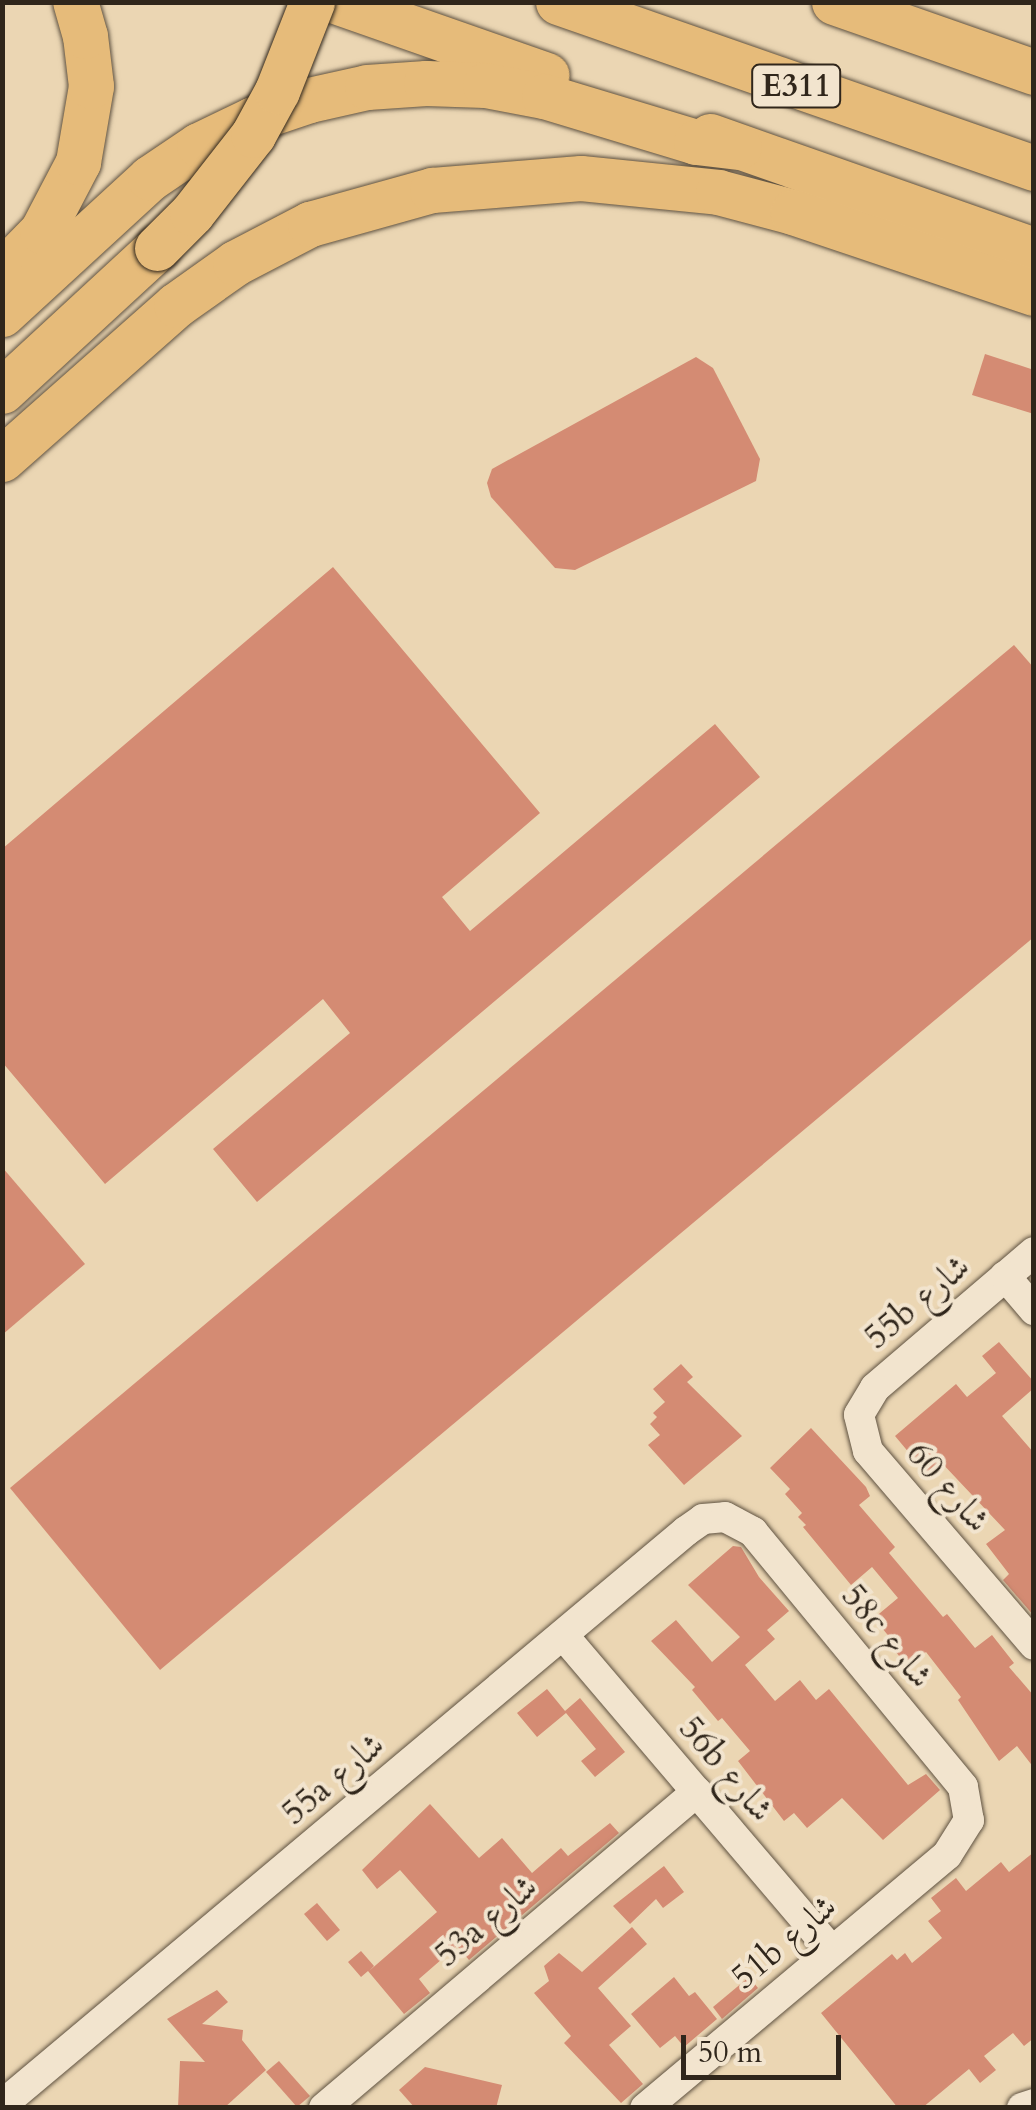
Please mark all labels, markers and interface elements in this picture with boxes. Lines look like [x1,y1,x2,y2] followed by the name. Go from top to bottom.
[751,59,841,113] road number: E311
[856,1246,978,1358] street label: 55b شارع
[897,1433,999,1541] street label: شارع 60
[832,1575,942,1697] street label: 58c شارع
[670,1708,782,1830] street label: 56b شارع
[273,1724,393,1834] street label: 55a شارع
[426,1866,546,1976] street label: 53a شارع
[723,1886,845,1998] street label: 51b شارع
[686,2015,846,2077] scale bar
[698,2032,762,2073] text: 50 m

